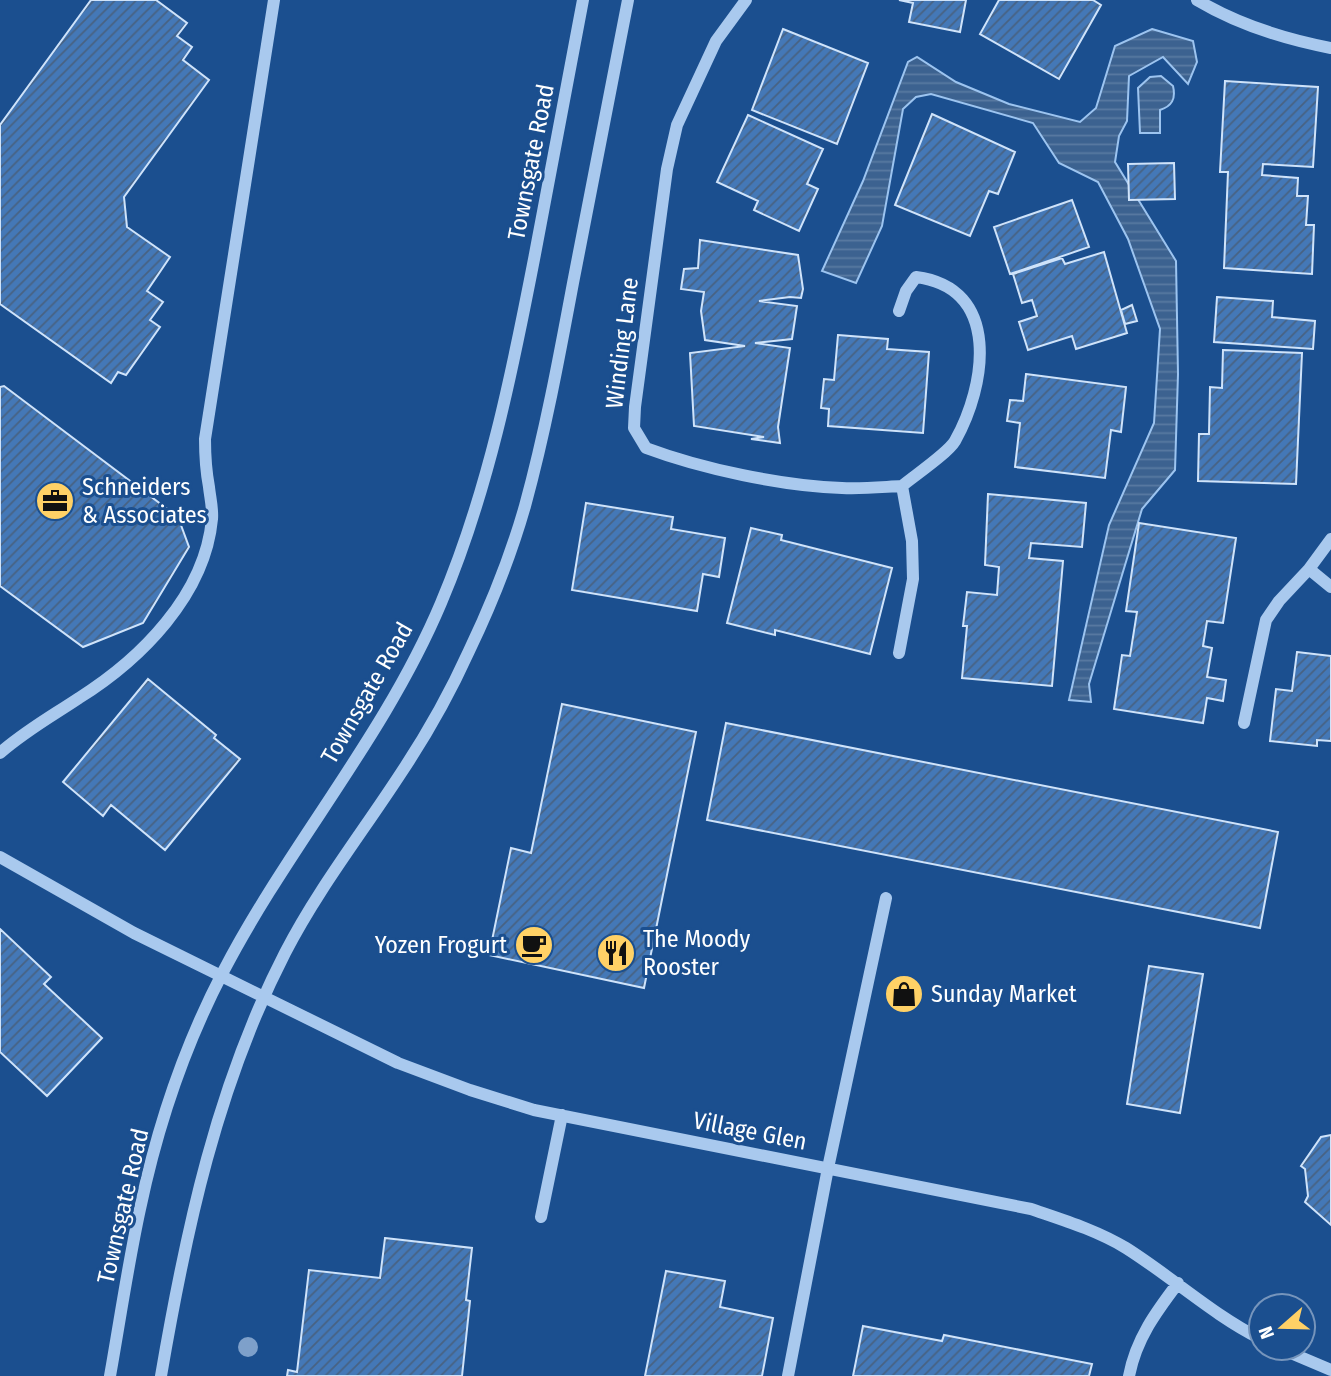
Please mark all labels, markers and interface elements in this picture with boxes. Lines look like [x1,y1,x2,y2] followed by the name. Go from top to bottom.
[502,82,560,242] street label: Townsgate Road
[600,276,644,410] street label: Winding Lane
[82,473,207,529] place label: Schneiders & Associates
[34,480,76,522] office icon: Schneiders & Associates
[315,617,419,769] street label: Townsgate Road
[513,924,555,966] cafe icon: Yozen Frogurt
[643,925,750,981] place label: The Moody Rooster
[375,931,507,959] place label: Yozen Frogurt
[595,932,637,974] restaurant icon: The Moody Rooster
[883,973,925,1015] shop icon: Sunday Market
[931,980,1077,1008] place label: Sunday Market
[691,1106,809,1156] street label: Village Glen
[92,1126,154,1286] street label: Townsgate Road
[1247,1292,1317,1362] north arrow
[1254,1323,1279,1342] text: N

